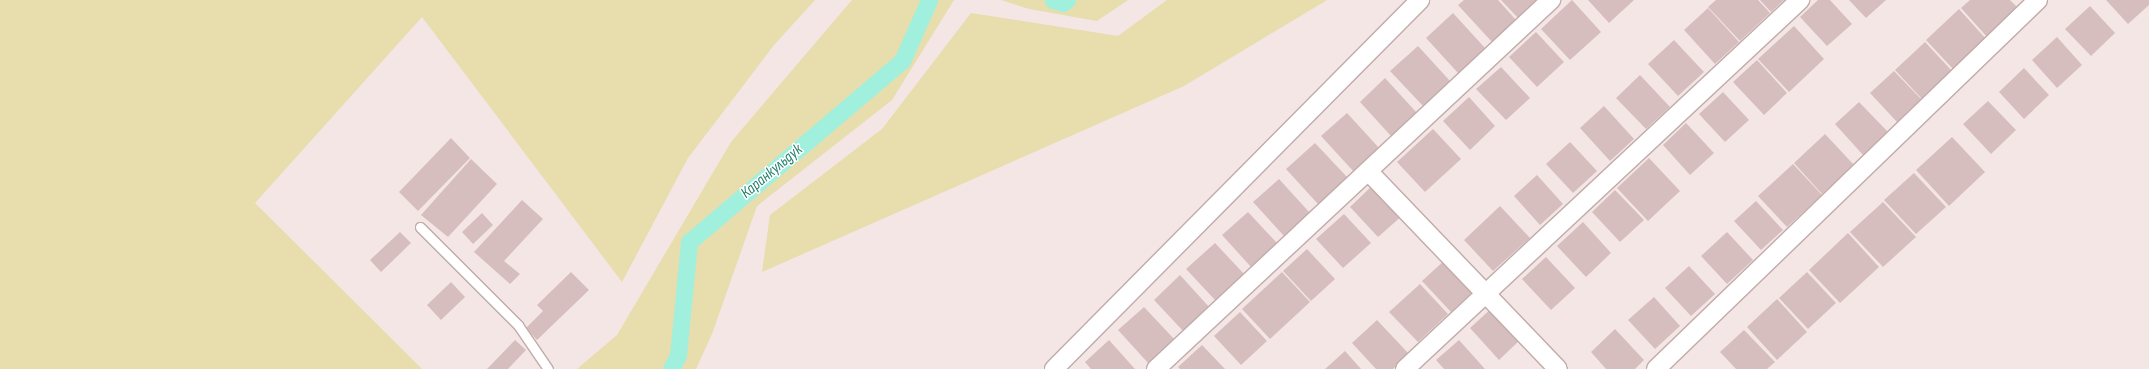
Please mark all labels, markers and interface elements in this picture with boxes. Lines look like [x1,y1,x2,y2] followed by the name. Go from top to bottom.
[737,141,807,203] water label: Каранкульдук

